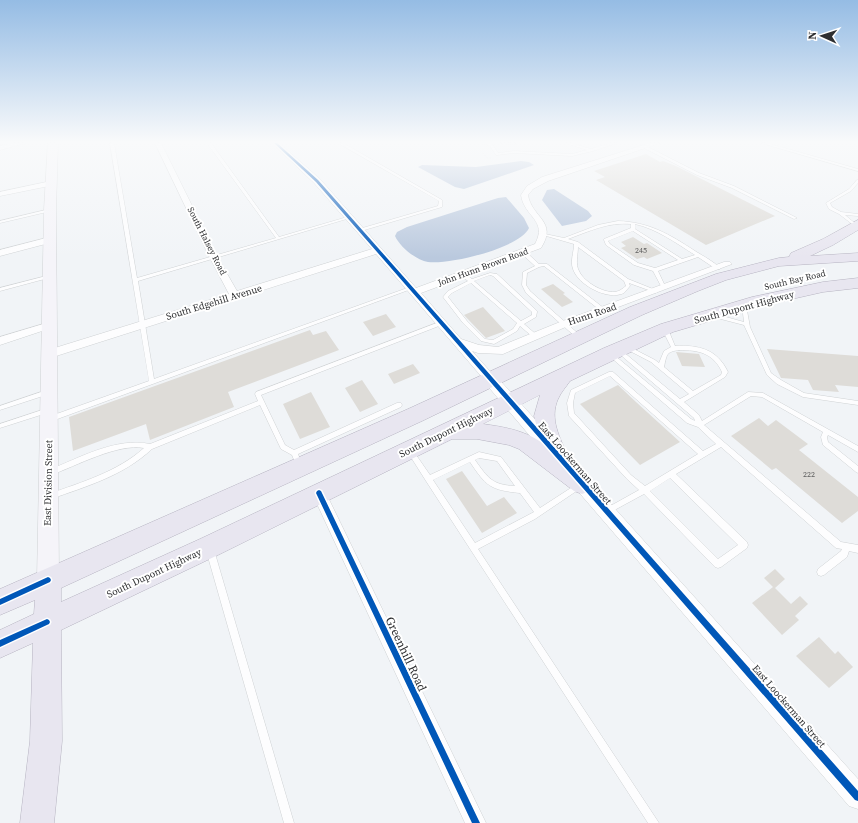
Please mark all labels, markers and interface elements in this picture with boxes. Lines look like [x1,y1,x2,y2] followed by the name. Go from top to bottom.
[802,16,842,56] north arrow
[805,31,820,40] text: N
[185,205,229,277] street label: South Halsey Road
[435,245,530,289] street label: John Hunn Brown Road
[635,245,647,256] house number: 245
[763,267,827,293] street label: South Bay Road
[164,281,264,323] street label: South Edgehill Avenue
[693,287,796,327] street label: South Dupont Highway
[566,300,618,328] street label: Hunn Road
[397,403,496,460] street label: South Dupont Highway
[535,419,615,508] street label: East Loockerman Street
[41,439,55,526] street label: East Division Street
[803,469,815,480] house number: 222
[105,545,204,601] street label: South Dupont Highway
[382,614,430,694] street label: Greenhill Road
[749,662,829,751] street label: East Loockerman Street

